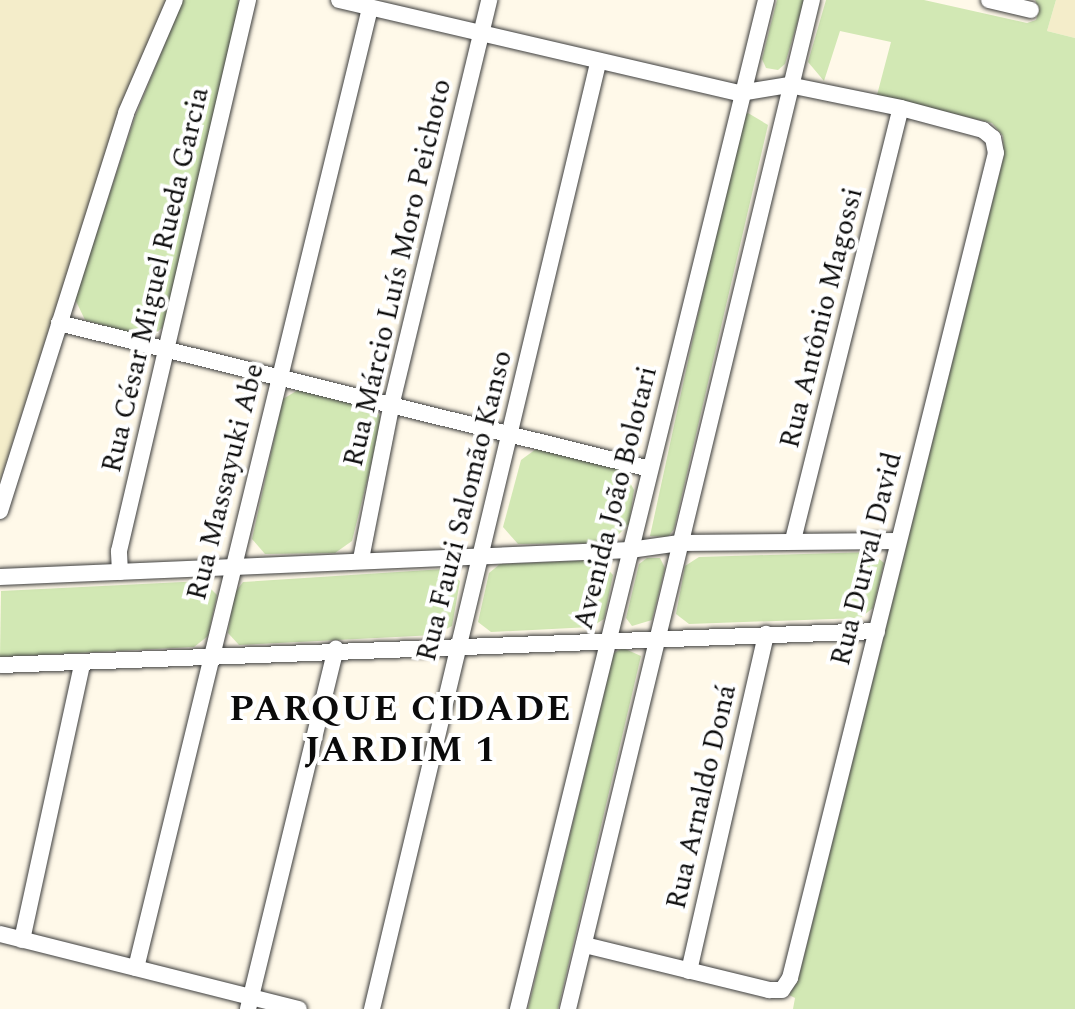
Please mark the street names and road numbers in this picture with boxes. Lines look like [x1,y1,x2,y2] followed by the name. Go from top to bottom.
[337,76,459,470] street label: Rua Márcio Luís Moro Peichoto
[95,84,217,476] street label: Rua César Miguel Rueda Garcia
[773,184,871,452] street label: Rua Antônio Magossi
[410,347,520,665] street label: Rua Fauzi Salomão Kanso
[180,360,272,604] street label: Rua Massayuki Abe
[567,363,665,633] street label: Avenida João Bolotari
[824,449,910,669] street label: Rua Durval David
[660,681,744,913] street label: Rua Arnaldo Doná

